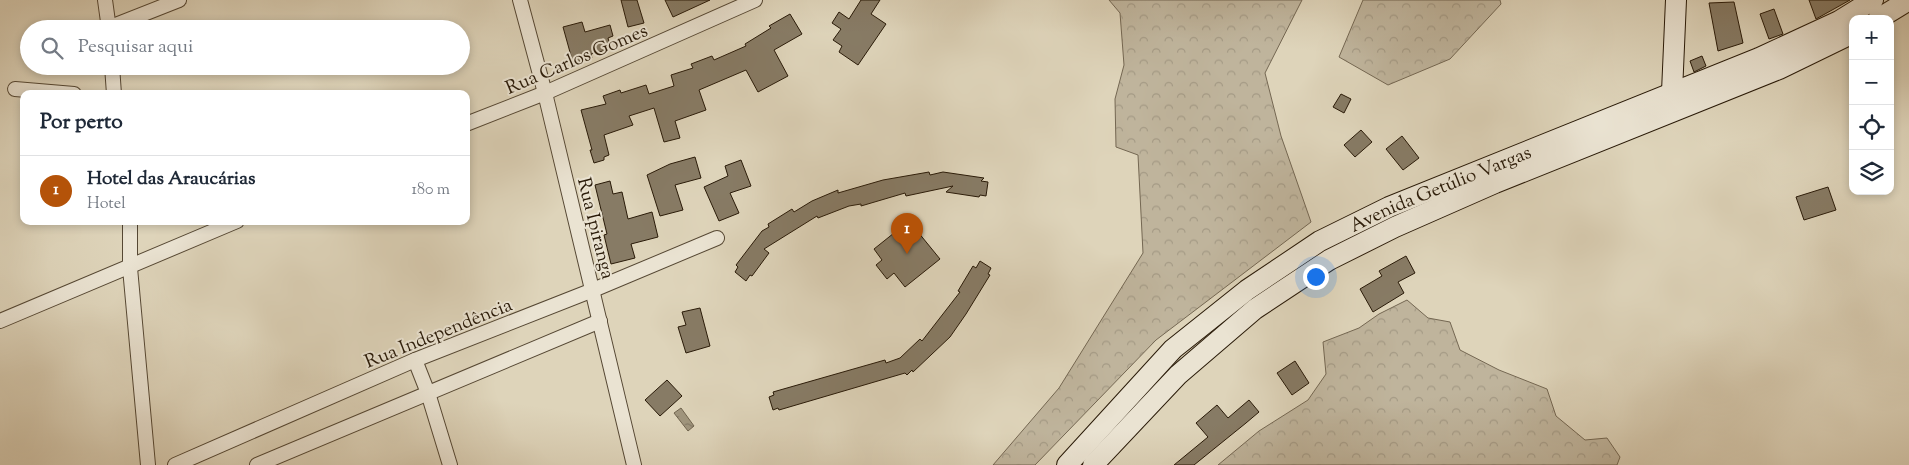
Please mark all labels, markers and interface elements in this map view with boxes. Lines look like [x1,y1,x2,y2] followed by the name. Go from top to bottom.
[1849,15,1894,195] map controls
[1849,15,1894,60] button: +
[502,18,652,102] street label: Rua Carlos Gomes
[20,20,470,75] search box
[38,34,66,62] icon: search
[78,34,193,61] text: Pesquisar aqui
[1849,60,1894,105] button: −
[1849,105,1894,150] button: locate
[40,108,123,138] text: Por perto
[1345,140,1536,240] street label: Avenida Getúlio Vargas
[1849,150,1894,195] button: layers
[87,166,255,193] text: Hotel das Araucárias
[569,175,620,282] street label: Rua Ipiranga
[53,179,59,202] text: 1
[411,179,450,202] text: 180 m
[87,193,126,216] text: Hotel
[891,213,923,254] pin: 1
[1303,264,1329,290] your location
[361,292,517,376] street label: Rua Independência

